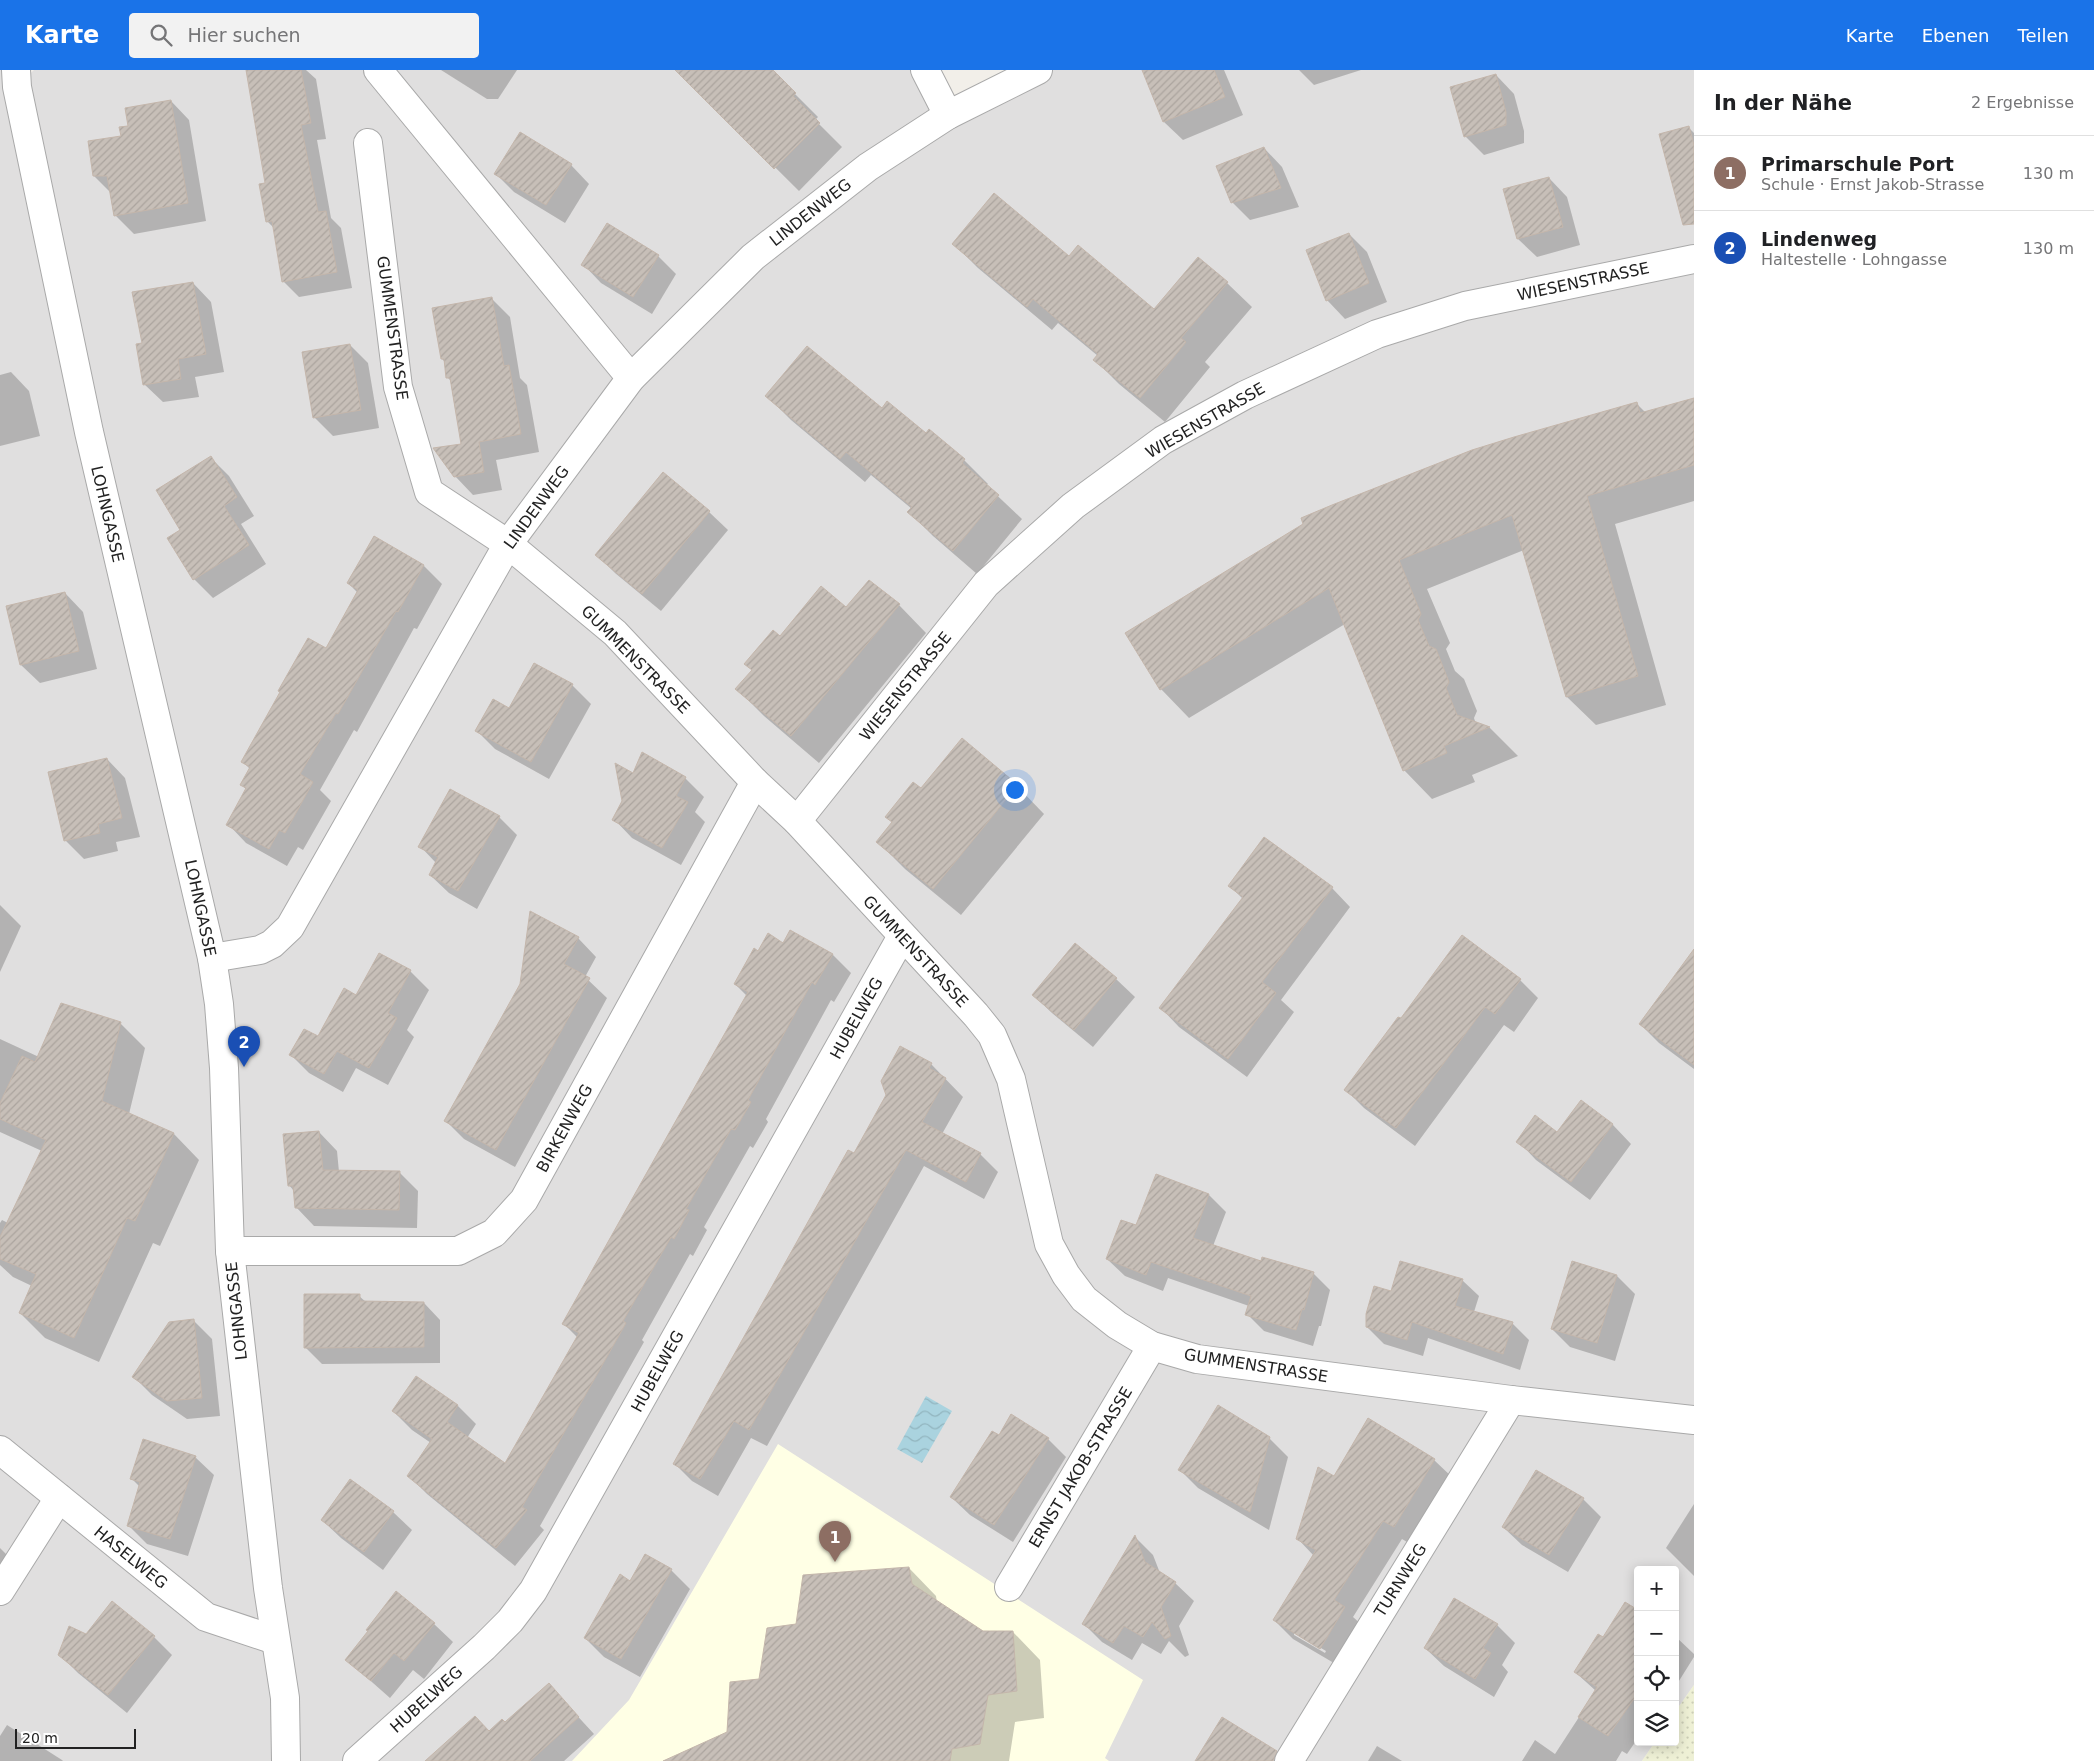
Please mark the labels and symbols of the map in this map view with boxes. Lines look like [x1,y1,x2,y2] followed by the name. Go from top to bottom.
[766,175,855,250] street label: LINDENWEG
[373,255,412,401] street label: GUMMENSTRASSE
[1515,258,1651,305] street label: WIESENSTRASSE
[1142,379,1268,462] street label: WIESENSTRASSE
[500,462,573,553] street label: LINDENWEG
[87,464,128,564] street label: LOHNGASSE
[577,601,694,718] street label: GUMMENSTRASSE
[856,628,955,745] street label: WIESENSTRASSE
[1002,777,1028,803] your location
[181,858,220,958] street label: LOHNGASSE
[859,892,972,1011] street label: GUMMENSTRASSE
[826,974,887,1062] street label: HUBELWEG
[228,1026,260,1067] pin: 2
[532,1081,596,1176] street label: BIRKENWEG
[222,1261,251,1361] street label: LOHNGASSE
[627,1327,688,1415] street label: HUBELWEG
[1183,1345,1329,1386] street label: GUMMENSTRASSE
[1025,1383,1136,1551] street label: ERNST JAKOB-STRASSE
[819,1521,851,1562] pin: 1
[90,1522,171,1593] street label: HASELWEG
[1370,1540,1430,1621] street label: TURNWEG
[386,1662,466,1737] street label: HUBELWEG
[15,1726,136,1749] scale bar

